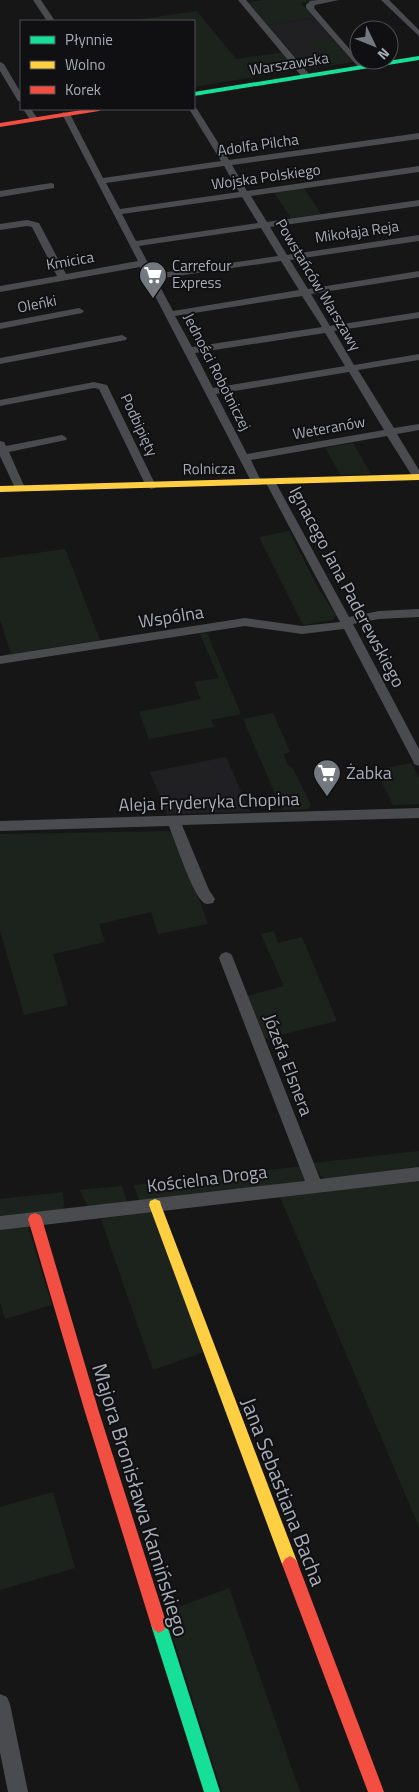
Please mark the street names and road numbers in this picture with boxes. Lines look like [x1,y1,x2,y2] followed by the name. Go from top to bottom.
[248,46,331,81] street label: Warszawska
[216,127,300,162] street label: Adolfa Pilcha
[210,157,322,196] street label: Wojska Polskiego
[270,214,367,355] street label: Powstańców Warszawy
[313,214,401,249] street label: Mikołaja Reja
[44,245,96,276] street label: Kmicica
[15,288,58,319] street label: Oleńki
[178,309,257,435] street label: Jedności Robotniczej
[115,390,164,460] street label: Podbipięty
[291,410,367,445] street label: Weteranów
[182,457,236,480] street label: Rolnicza
[283,481,412,692] street label: Ignacego Jana Paderewskiego
[136,598,206,635] street label: Wspólna
[118,785,300,818] street label: Aleja Fryderyka Chopina
[257,1010,320,1120] street label: Józefa Elsnera
[145,1158,269,1199] street label: Kościelna Droga
[84,1359,198,1640] street label: Majora Bronisława Kamińskiego
[233,1393,335,1591] street label: Jana Sebastiana Bacha

